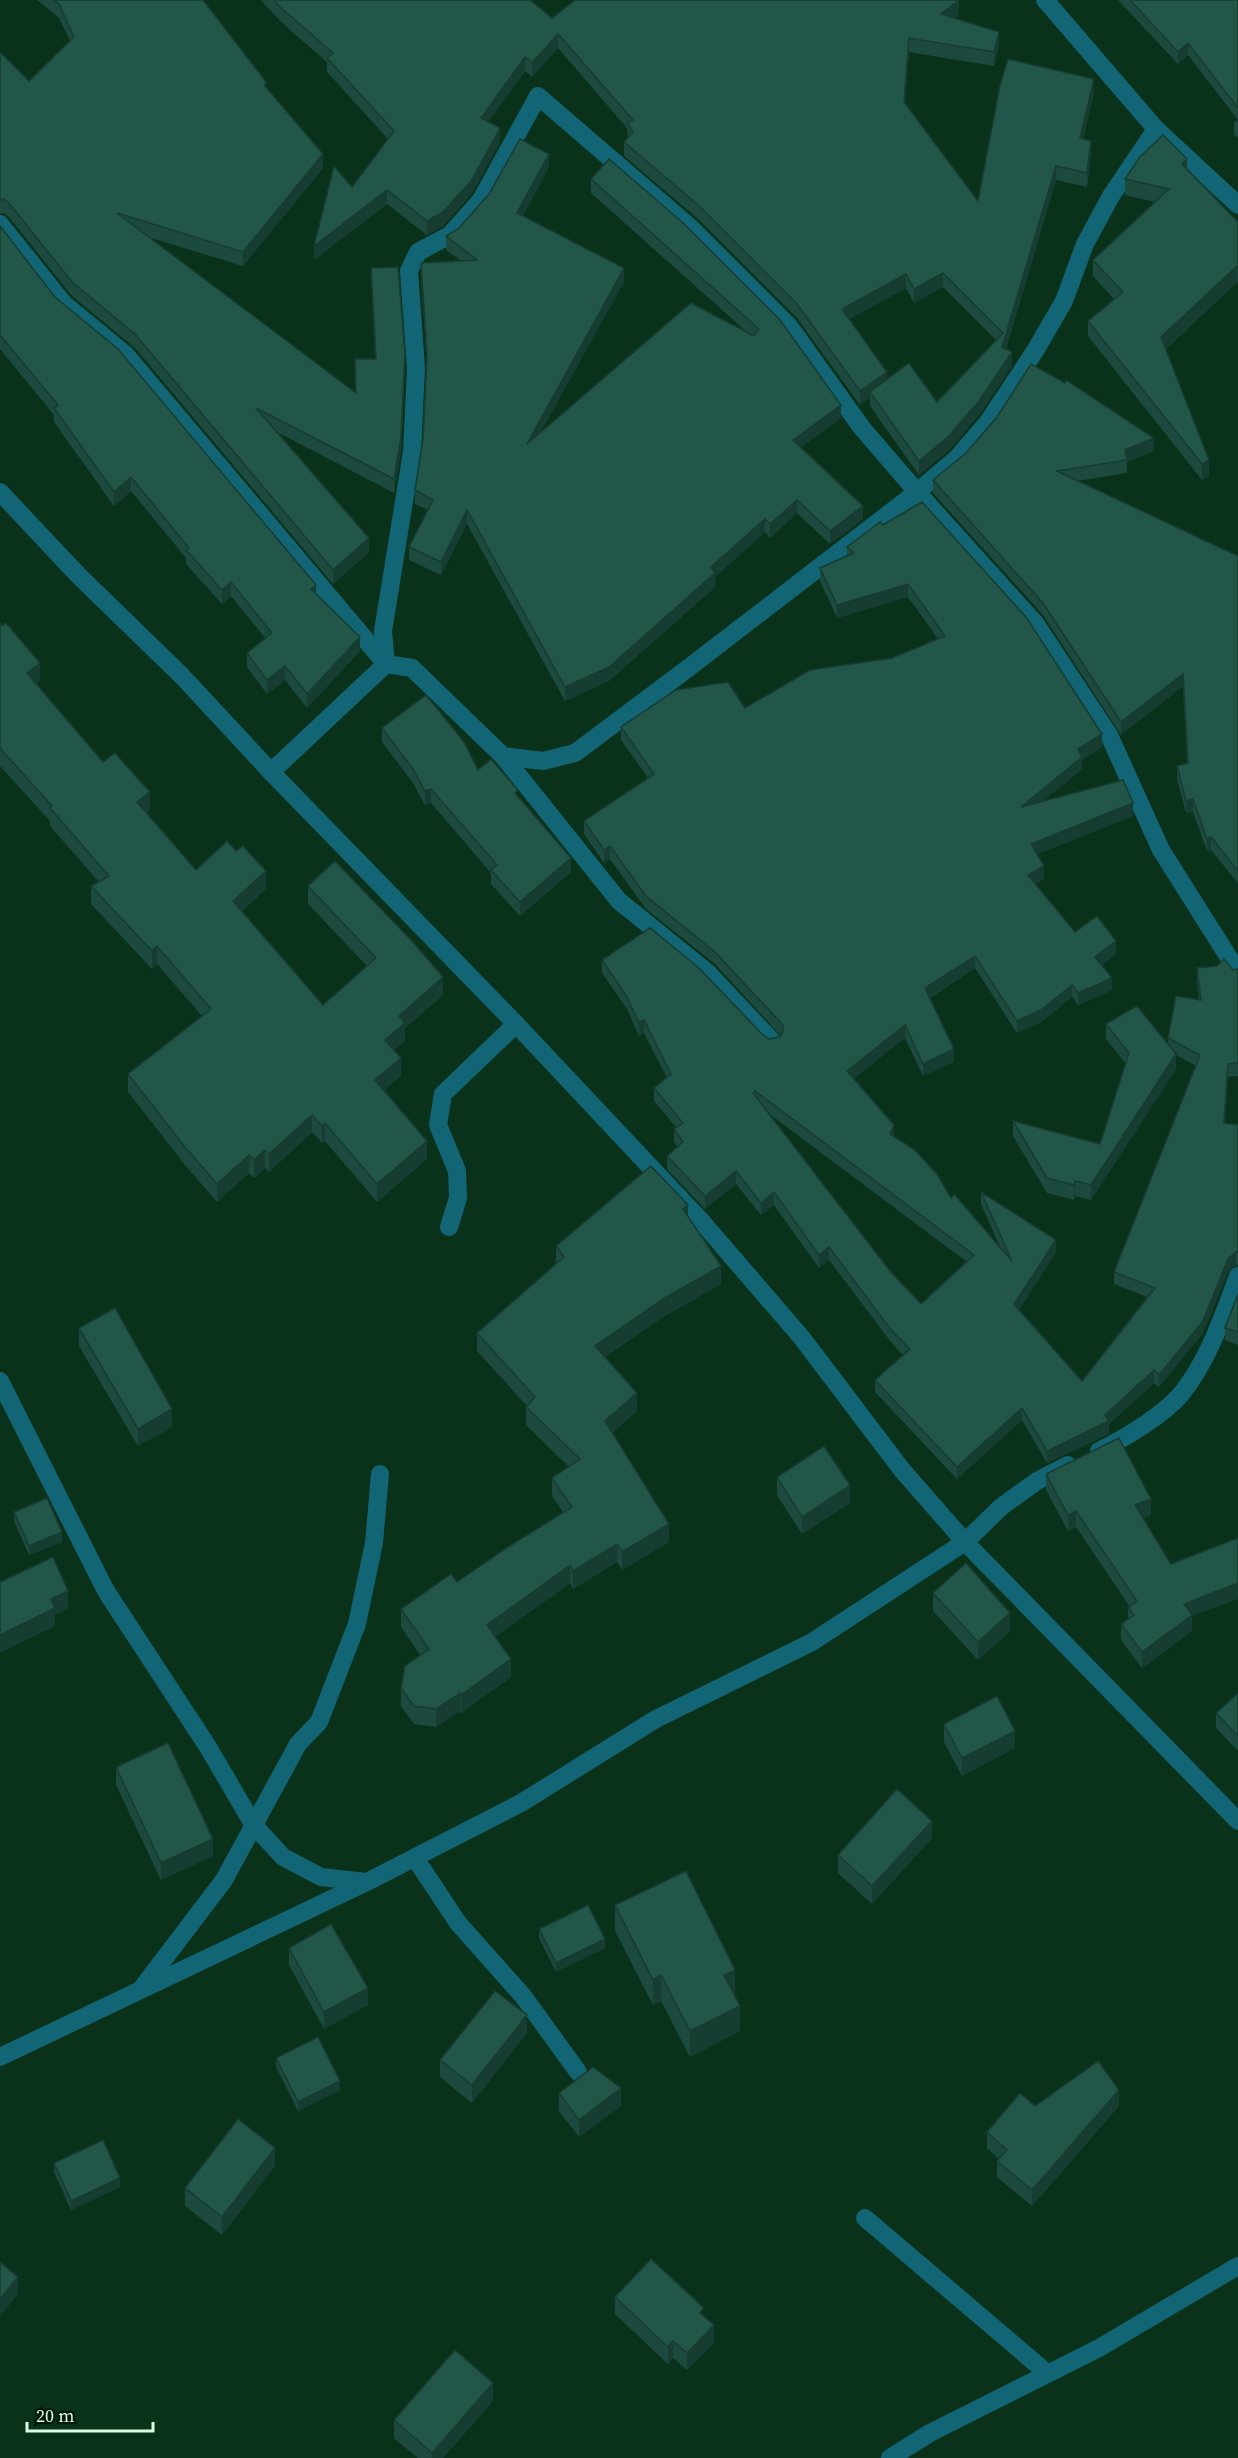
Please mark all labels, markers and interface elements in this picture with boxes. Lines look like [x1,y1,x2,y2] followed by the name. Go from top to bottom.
[27,2395,153,2433] scale bar
[36,2403,74,2428] text: 20 m

